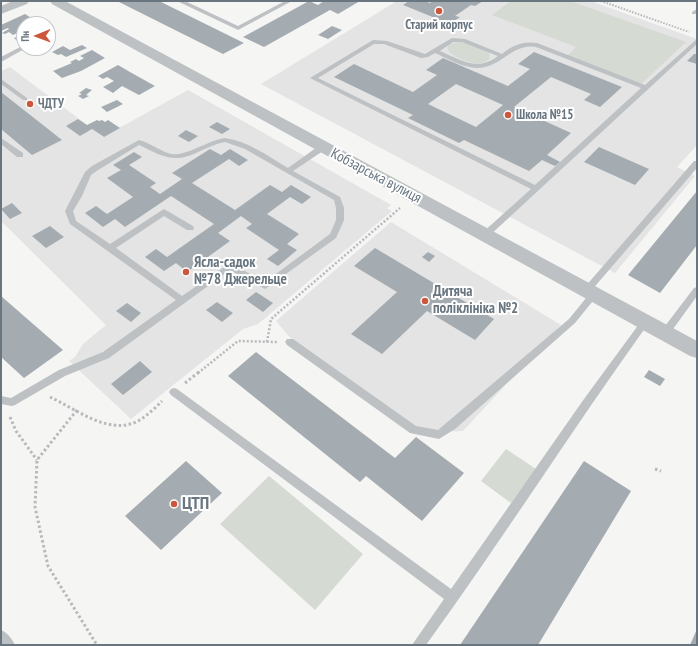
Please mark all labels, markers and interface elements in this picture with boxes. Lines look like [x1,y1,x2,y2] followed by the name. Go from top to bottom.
[434,6,444,16] marker: Старий корпус
[16,16,56,56] north arrow
[405,17,473,33] place label: Старий корпус
[18,31,32,42] text: Пн
[38,96,64,112] place label: ЧДТУ
[25,99,35,109] marker: ЧДТУ
[516,107,573,123] place label: Школа №15
[503,110,513,120] marker: Школа №15
[328,145,424,207] street label: Кобзарська вулиця
[194,254,287,289] place label: Ясла-садок №78 Джерельце
[181,267,191,277] marker: Ясла-садок №78 Джерельце
[433,283,518,318] place label: Дитяча поліклініка №2
[420,296,430,306] marker: Дитяча поліклініка №2
[182,493,209,515] place label: ЦТП
[169,499,179,509] marker: ЦТП

